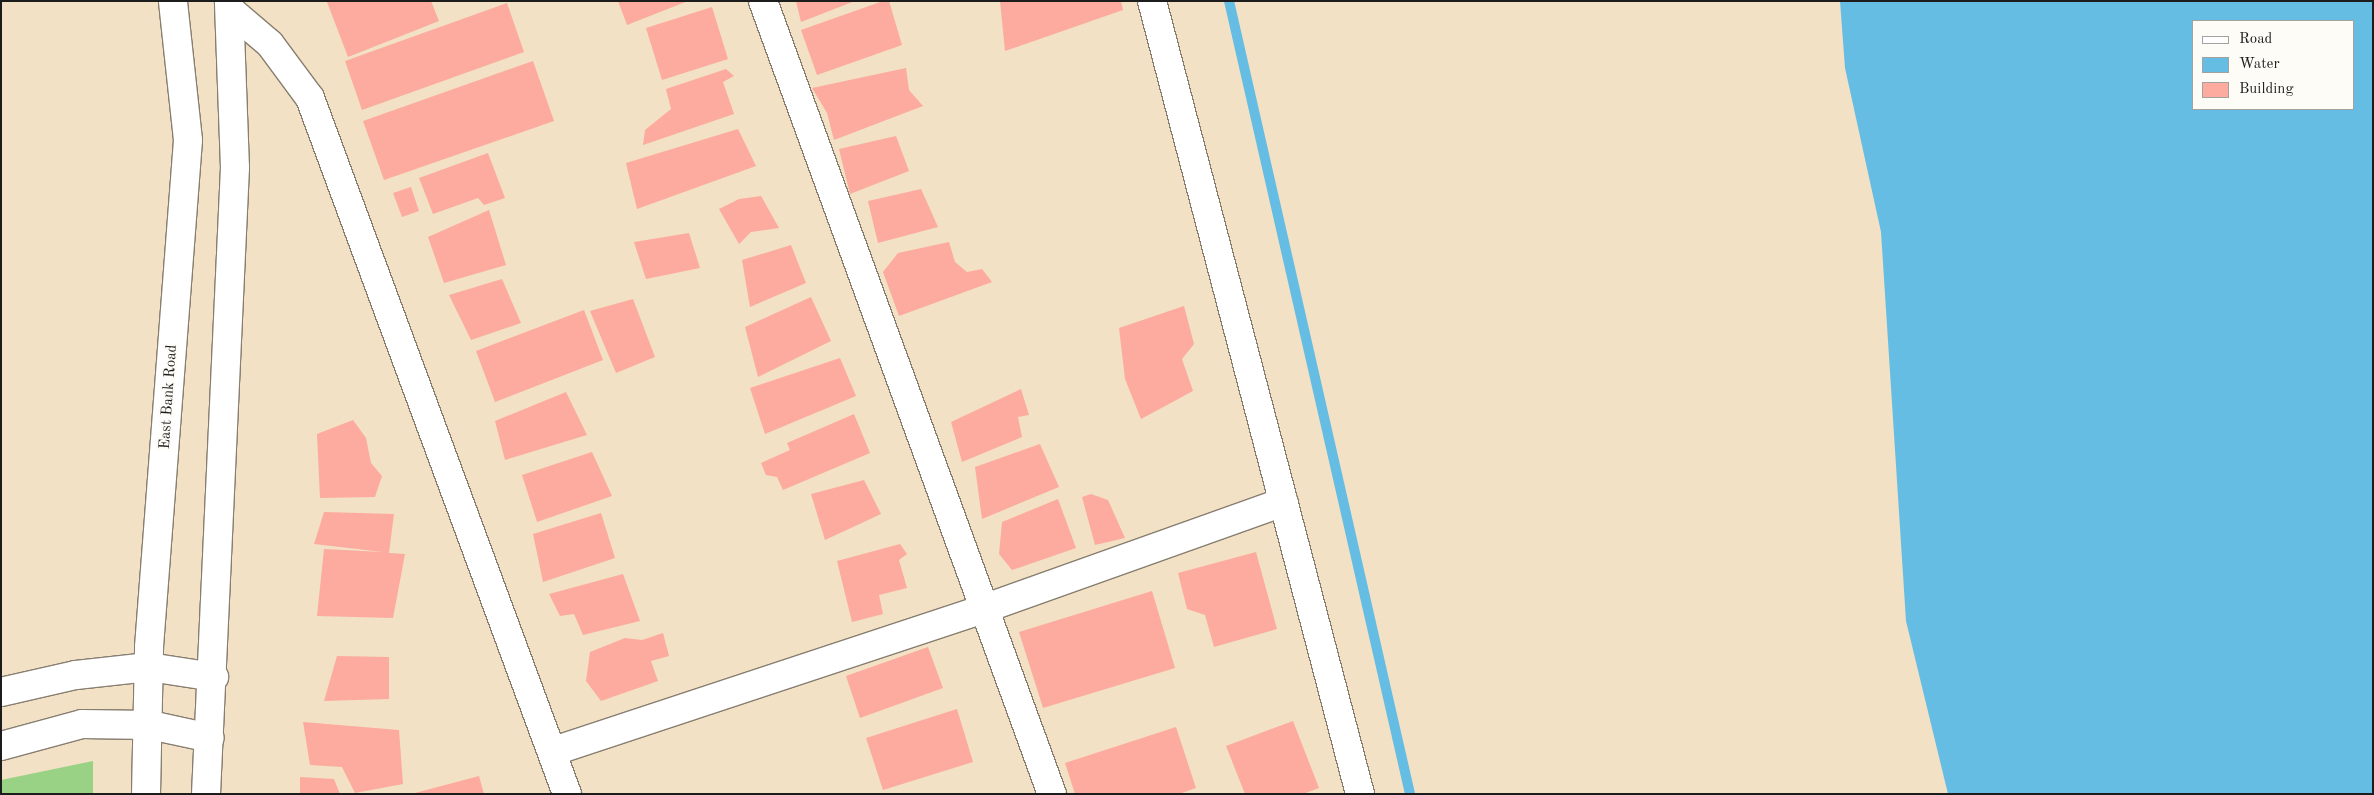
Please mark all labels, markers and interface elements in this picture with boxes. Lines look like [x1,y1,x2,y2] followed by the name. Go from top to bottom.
[2192,20,2354,110] legend
[2239,32,2272,47] text: Road
[2239,57,2280,72] text: Water
[2239,82,2294,97] text: Building
[156,344,182,450] street label: East Bank Road

